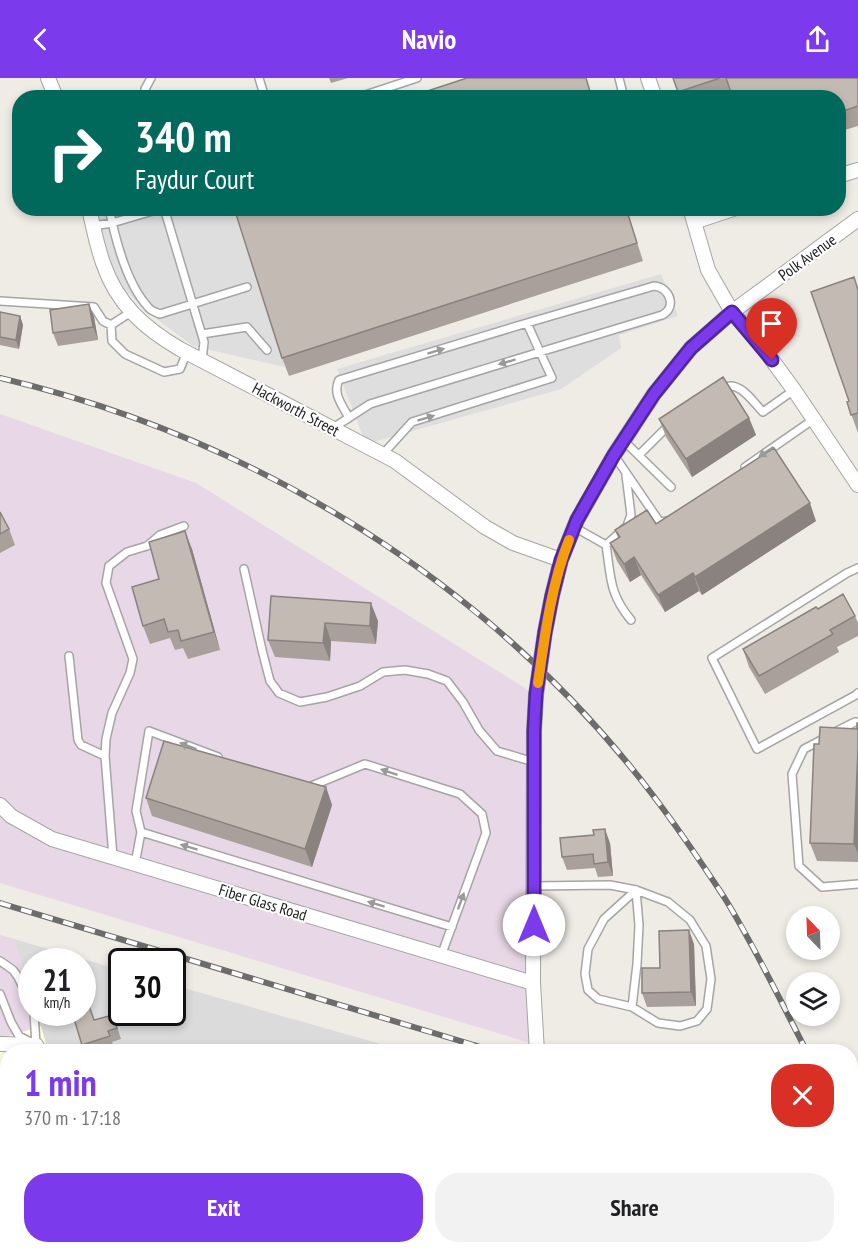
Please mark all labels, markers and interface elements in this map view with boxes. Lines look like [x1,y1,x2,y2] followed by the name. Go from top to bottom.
[402,22,456,56] text: Navio
[24,23,57,56] icon: back
[801,23,834,56] icon: share
[135,109,232,164] text: 340 m
[36,114,114,192] icon: right
[135,162,254,196] text: Faydur Court
[774,229,840,285] street label: Polk Avenue
[746,298,797,360] pin
[755,307,788,340] icon: arrive
[427,346,445,355] one-way arrow
[498,358,516,367] one-way arrow
[249,378,344,441] street label: Hackworth Street
[417,413,435,422] one-way arrow
[758,446,774,457] one-way arrow
[178,740,196,750] one-way arrow
[380,767,398,776] one-way arrow
[180,842,198,851] one-way arrow
[217,879,309,925] street label: Fiber Glass Road
[457,892,467,910] one-way arrow
[502,893,566,957] position arrow
[366,899,384,908] one-way arrow
[786,906,840,960] north arrow
[786,906,840,1026] map controls
[108,948,186,1026] speed limit sign: 30
[43,960,71,999] text: 21
[786,972,840,1026] button: layers
[44,993,70,1012] text: km/h
[24,1059,97,1106] text: 1 min
[771,1064,834,1127] button: close
[24,1105,121,1131] text: 370 m · 17:18
[24,1173,423,1242] button: Exit
[435,1173,834,1242] button: Share

